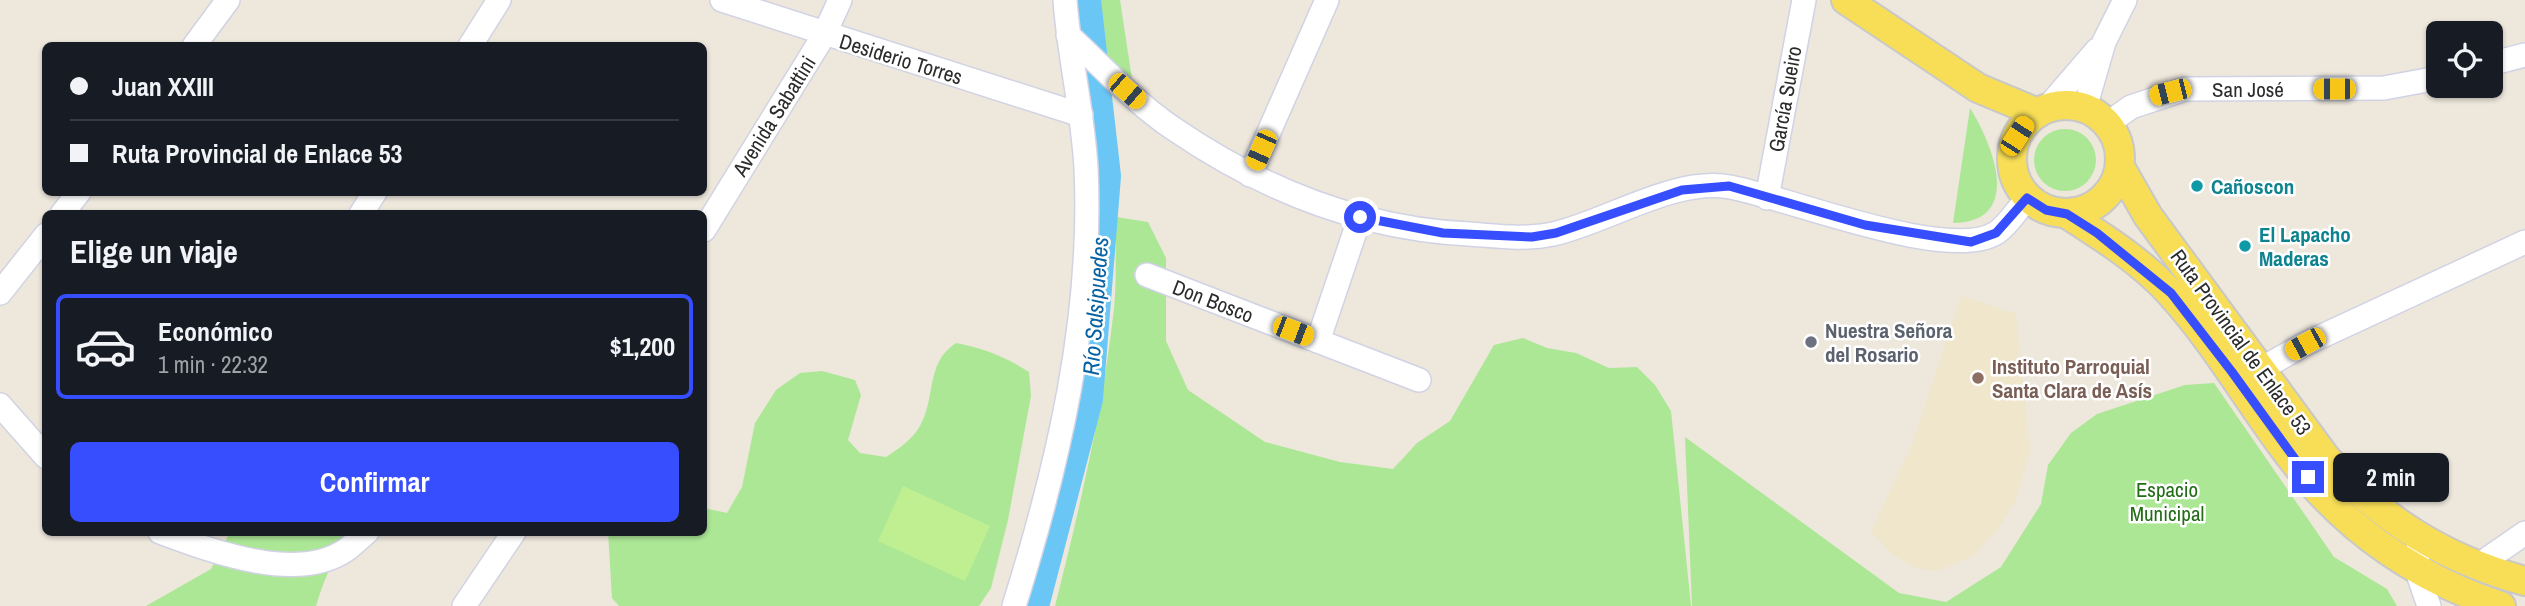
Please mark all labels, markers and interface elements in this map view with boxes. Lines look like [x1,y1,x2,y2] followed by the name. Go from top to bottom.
[2426,21,2503,98] map controls
[2426,21,2503,98] button: locate
[836,27,966,91] street label: Desiderio Torres
[1761,44,1809,154] street label: García Sueiro
[725,50,823,182] street label: Avenida Sabattini
[112,69,214,104] text: Juan XXIII
[1105,69,1150,113] car
[2212,75,2284,104] street label: San José
[2148,77,2193,107] car
[2314,79,2356,100] car
[1997,113,2038,159] car
[1243,127,1280,173] car
[112,136,402,171] text: Ruta Provincial de Enlace 53
[2211,172,2294,201] place label: Cañoscon
[2189,178,2205,194] marker: Cañoscon
[1344,201,1376,233] route start
[2259,220,2351,273] place label: El Lapacho Maderas
[70,230,238,273] text: Elige un viaje
[1075,236,1115,376] water label: Río Salsipuedes
[2237,238,2253,254] marker: El Lapacho Maderas
[2164,243,2318,441] street label: Ruta Provincial de Enlace 53
[1168,272,1258,330] street label: Don Bosco
[158,314,273,349] text: Económico
[1270,314,1317,348] car
[74,315,137,378] icon: car
[1825,316,1953,369] place label: Nuestra Señora del Rosario
[2282,325,2329,363] car
[610,329,675,364] text: $1,200
[1803,334,1819,350] marker: Nuestra Señora del Rosario
[158,349,268,380] text: 1 min · 22:32
[1992,352,2152,405] place label: Instituto Parroquial Santa Clara de Asís
[1970,370,1986,386] marker: Instituto Parroquial Santa Clara de Asís
[70,442,679,522] button: Confirmar
[2332,452,2448,502] callout: 2 min
[2292,461,2324,493] route end
[2366,462,2416,493] text: 2 min
[2130,475,2204,528] park label: Espacio Municipal

